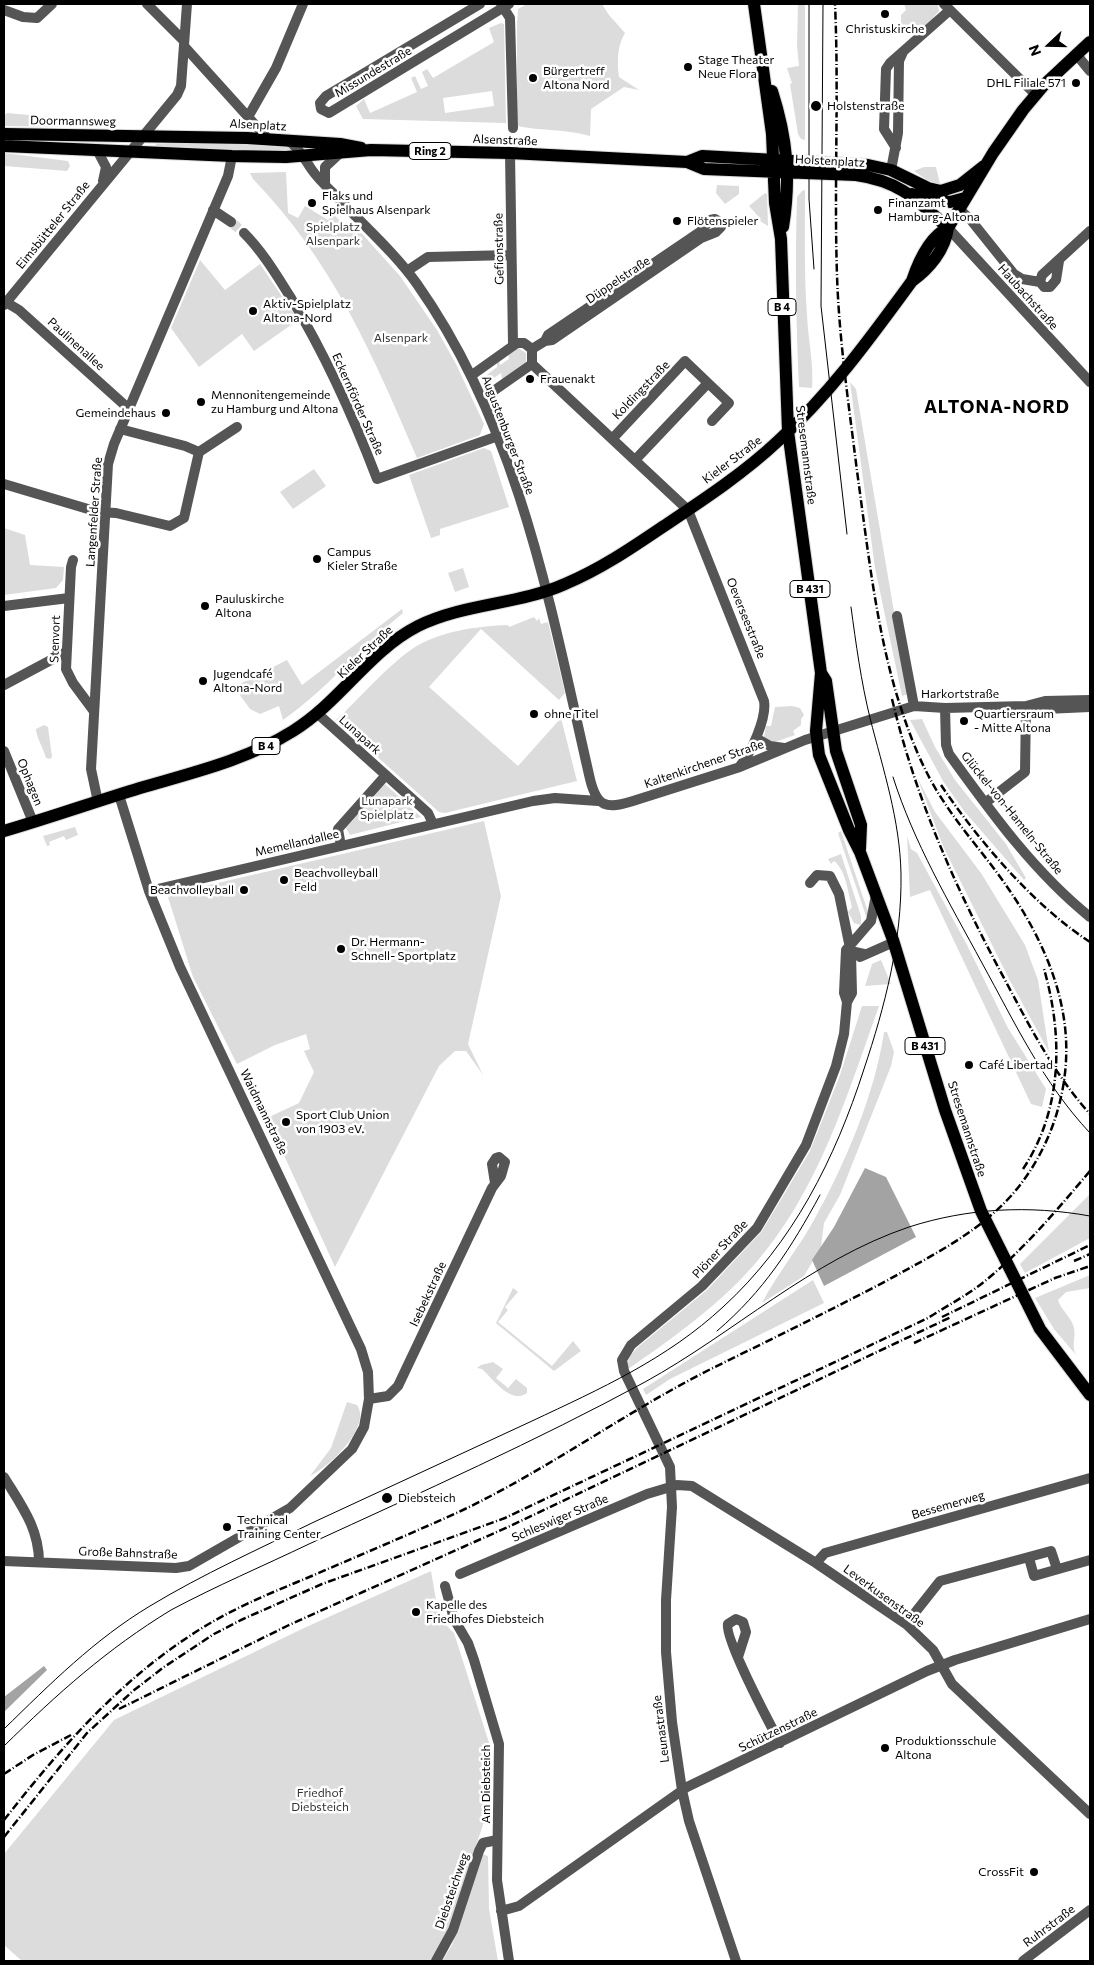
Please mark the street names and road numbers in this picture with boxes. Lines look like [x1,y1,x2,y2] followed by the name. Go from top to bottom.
[332,43,414,101] street label: Missundestraße
[30,113,116,129] street label: Doormannsweg
[229,116,287,134] street label: Alsenplatz
[472,132,538,148] street label: Alsenstraße
[409,142,451,160] road number: Ring 2
[795,152,865,170] street label: Holstenplatz
[13,178,93,272] street label: Eimsbütteler Straße
[491,213,507,285] street label: Gefionstraße
[583,253,653,307] street label: Düppelstraße
[995,261,1061,333] street label: Haubachstraße
[768,298,796,316] road number: B 4
[45,315,107,373] street label: Paulinenallee
[329,351,387,457] street label: Eckernförder Straße
[609,358,673,422] street label: Koldingstraße
[479,373,537,497] street label: Augustenburger Straße
[793,405,819,505] street label: Stresemannstraße
[700,433,764,487] street label: Kieler Straße
[83,457,105,567] street label: Langenfelder Straße
[723,575,769,661] street label: Oeverseestraße
[790,580,830,598] road number: B 431
[47,615,63,663] street label: Stenvort
[334,623,396,681] street label: Kieler Straße
[921,687,999,701] street label: Harkortstraße
[336,712,384,758] street label: Lunapark
[642,737,766,791] street label: Kaltenkirchener Straße
[252,738,280,754] road number: B 4
[958,749,1066,877] street label: Glückel-von-Hameln-Straße
[14,756,46,808] street label: Ophagen
[254,826,340,860] street label: Memellandallee
[905,1038,945,1054] road number: B 431
[237,1067,291,1157] street label: Waidmannstraße
[945,1079,989,1179] street label: Stresemannstraße
[689,1217,751,1281] street label: Plöner Straße
[407,1259,449,1329] street label: Isebekstraße
[910,1488,986,1522] street label: Bessemerweg
[510,1491,610,1545] street label: Schleswiger Straße
[78,1544,178,1562] street label: Große Bahnstraße
[841,1562,927,1630] street label: Leverkusenstraße
[650,1694,672,1764] street label: Leunastraße
[736,1705,820,1755] street label: Schützenstraße
[479,1745,493,1823] street label: Am Diebsteich
[432,1851,472,1931] street label: Diebsteichweg
[1020,1902,1078,1950] street label: Ruhrstraße

